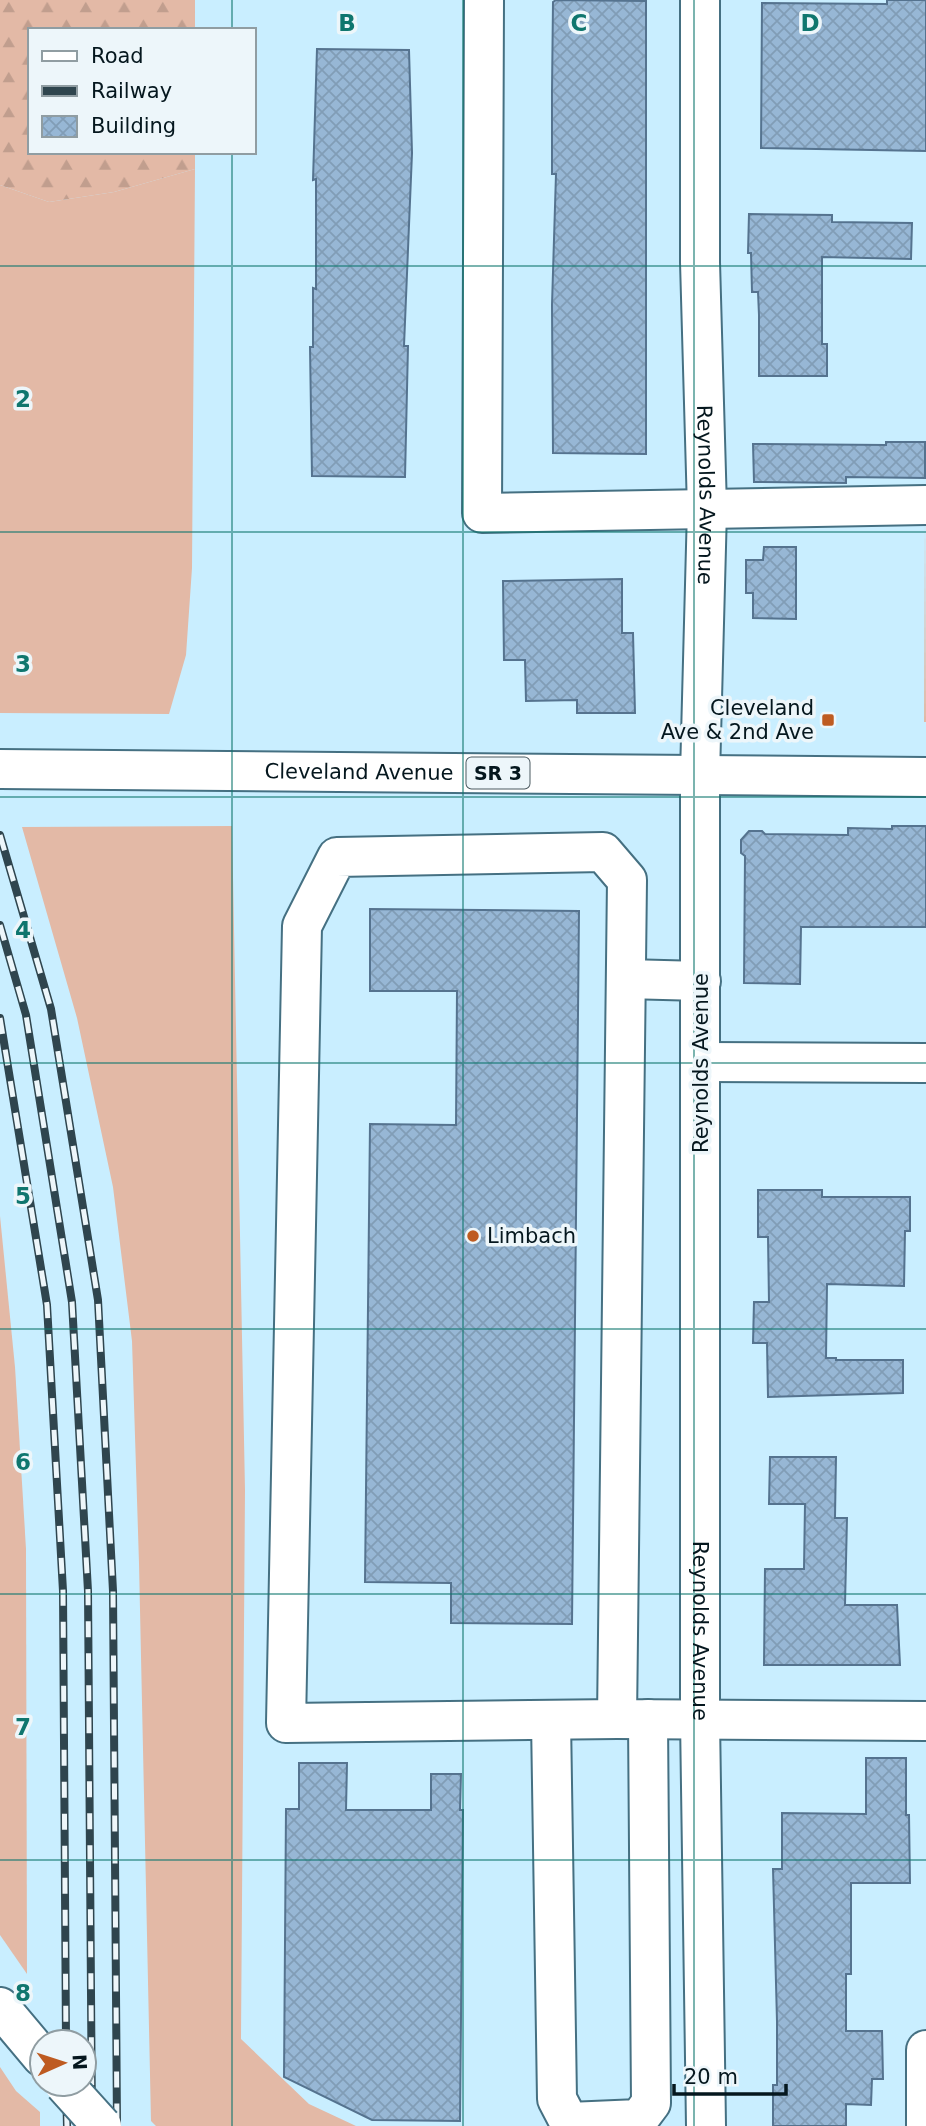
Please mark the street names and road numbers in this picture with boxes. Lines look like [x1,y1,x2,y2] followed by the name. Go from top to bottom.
[692,405,719,585] street label: Reynolds Avenue
[466,758,530,788] road number: SR 3
[264,759,454,785] street label: Cleveland Avenue
[689,973,713,1153] street label: Reynolds Avenue
[688,1541,712,1721] street label: Reynolds Avenue

